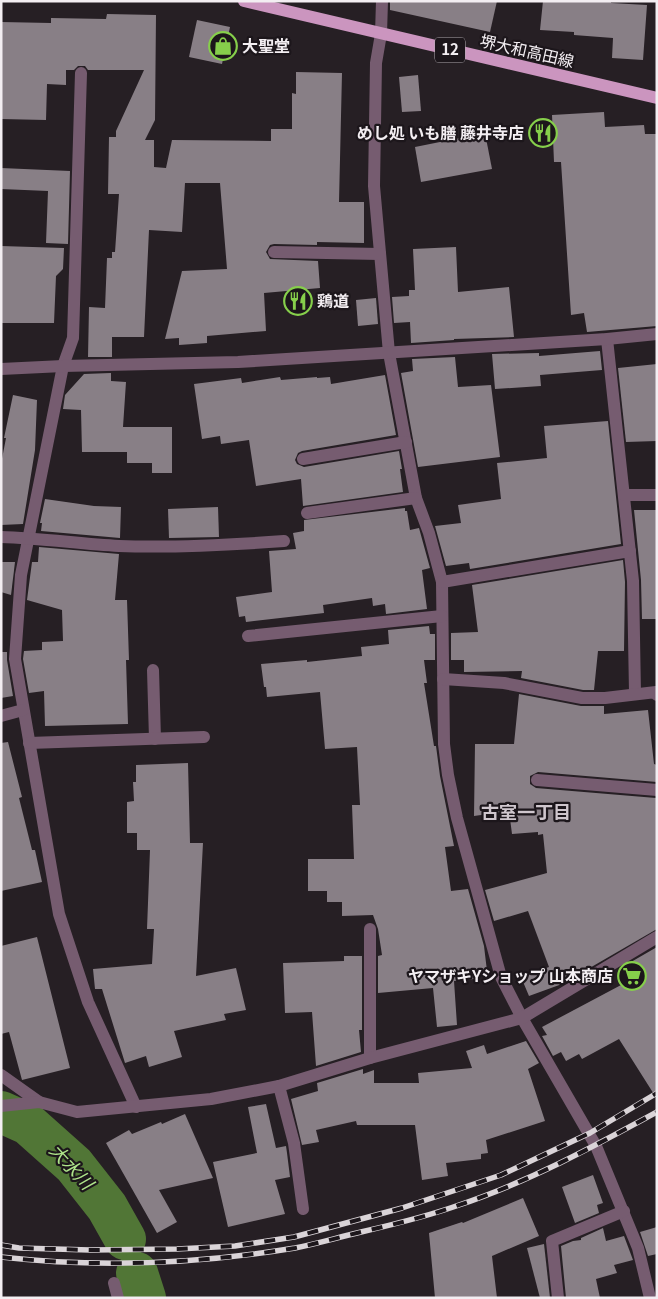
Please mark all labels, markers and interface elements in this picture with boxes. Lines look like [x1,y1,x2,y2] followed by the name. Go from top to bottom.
[478,28,577,73] street label: 堺大和高田線
[208,31,238,61] shop icon: 大聖堂
[242,33,290,57] place label: 大聖堂
[435,38,465,62] road number: 12
[528,118,558,148] restaurant icon: めし処 いも膳 藤井寺店
[357,120,524,144] place label: めし処 いも膳 藤井寺店
[283,286,313,316] restaurant icon: 鶏道
[317,288,349,312] place label: 鶏道
[481,798,571,824] district label: 古室一丁目
[617,961,647,991] supermarket icon: ヤマザキYショップ 山本商店
[408,963,613,987] place label: ヤマザキYショップ 山本商店
[45,1137,102,1196] water label: 大水川

